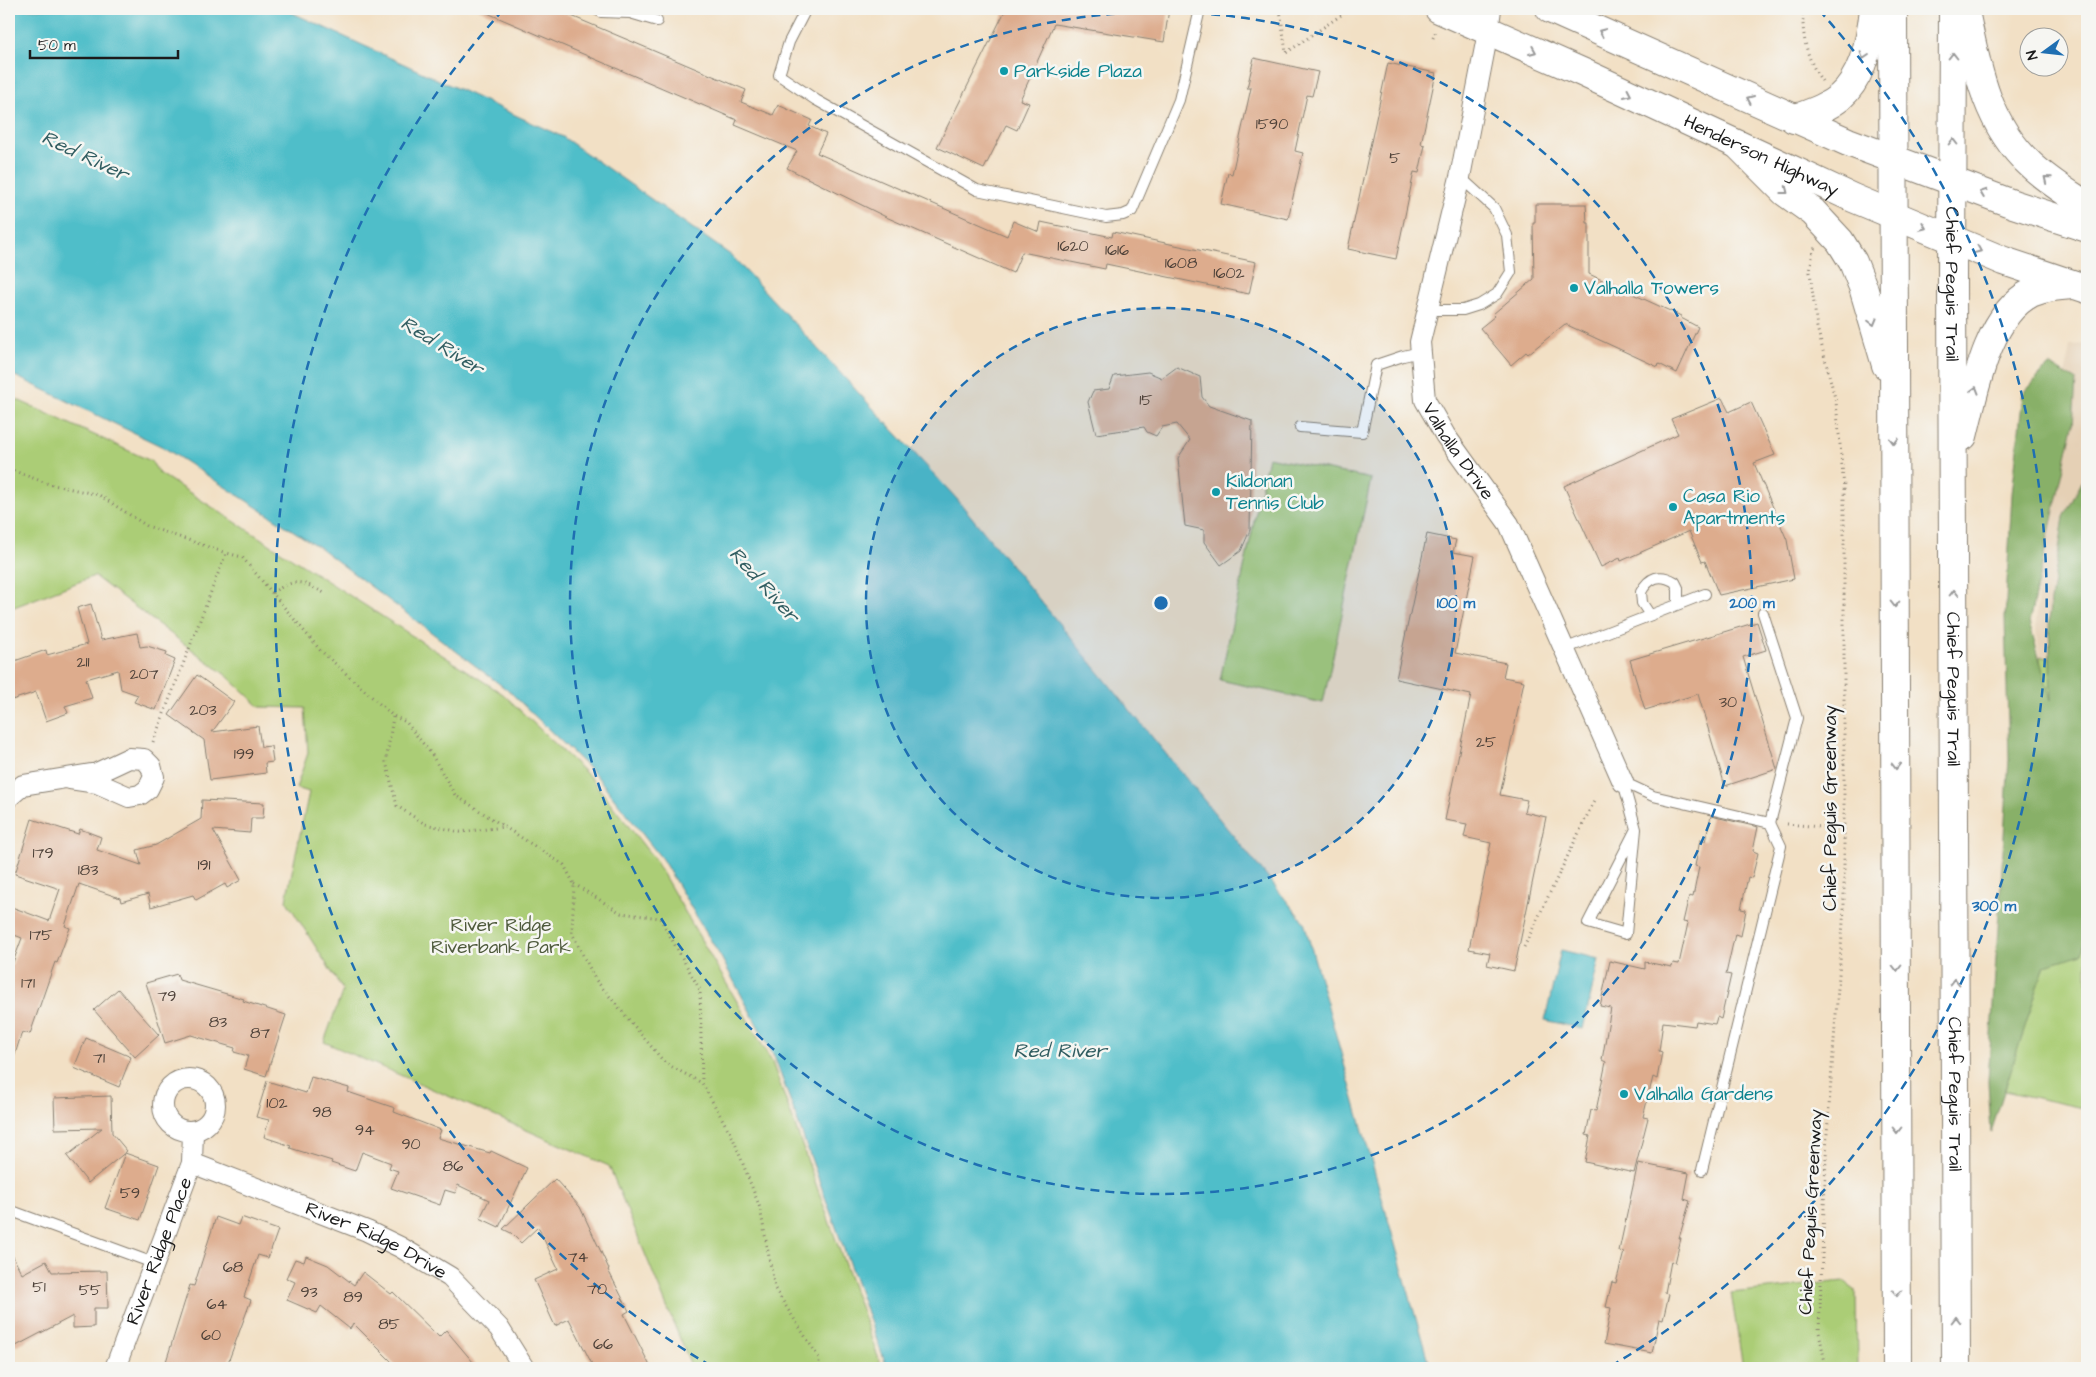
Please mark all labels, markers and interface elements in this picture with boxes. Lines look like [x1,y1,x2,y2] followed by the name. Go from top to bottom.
[30,28,178,60] scale bar
[1598,28,1607,38] one-way arrow
[2018,28,2068,78] north arrow
[38,35,76,56] text: 50 m
[1528,44,1537,55] one-way arrow
[2022,48,2043,62] text: N
[1859,52,1869,60] one-way arrow
[1948,52,1958,60] one-way arrow
[1014,58,1142,85] place label: Parkside Plaza
[998,65,1010,77] marker: Parkside Plaza
[1623,87,1632,98] one-way arrow
[1746,94,1755,105] one-way arrow
[1679,108,1844,204] street label: Henderson Highway
[1256,113,1288,135] house number: 1590
[37,124,135,189] water label: Red River
[1948,138,1958,146] one-way arrow
[1389,147,1401,169] house number: 5
[2044,176,2053,184] one-way arrow
[1779,186,1788,194] one-way arrow
[1979,188,1987,198] one-way arrow
[1938,207,1966,361] street label: Chief Peguis Trail
[1918,221,1927,232] one-way arrow
[1057,235,1089,257] house number: 1620
[1105,239,1129,261] house number: 1616
[1973,243,1982,254] one-way arrow
[1165,252,1197,274] house number: 1608
[1213,262,1245,284] house number: 1602
[1584,275,1719,302] place label: Valhalla Towers
[1568,282,1580,294] marker: Valhalla Towers
[395,310,490,384] water label: Red River
[1868,317,1878,325] one-way arrow
[1969,386,1980,395] one-way arrow
[1139,389,1153,411] house number: 15
[1416,397,1501,506] street label: Valhalla Drive
[1889,438,1899,446] one-way arrow
[1226,468,1324,517] place label: Kildonan Tennis Club
[1683,483,1785,532] place label: Casa Rio Apartments
[1210,486,1222,498] marker: Kildonan Tennis Club
[1667,501,1679,513] marker: Casa Rio Apartments
[723,541,807,630] water label: Red River
[1949,588,1959,596] one-way arrow
[1437,593,1476,614] text: 100 m
[1728,593,1775,614] text: 200 m
[1152,594,1170,612] centre of rings
[1890,600,1900,608] one-way arrow
[1939,612,1967,766] street label: Chief Peguis Trail
[76,651,90,673] house number: 211
[129,663,159,685] house number: 207
[1719,691,1737,713] house number: 30
[189,699,217,721] house number: 203
[1817,704,1845,911] street label: Chief Peguis Greenway
[1476,731,1497,753] house number: 25
[234,743,254,765] house number: 199
[1891,763,1901,771] one-way arrow
[33,842,54,864] house number: 179
[197,854,211,876] house number: 191
[78,859,98,881] house number: 183
[1971,896,2016,917] text: 300 m
[431,912,571,961] park label: River Ridge Riverbank Park
[29,924,53,946] house number: 175
[1892,964,1902,972] one-way arrow
[21,972,35,994] house number: 171
[1950,978,1960,986] one-way arrow
[158,985,176,1007] house number: 79
[209,1011,227,1033] house number: 83
[1940,1017,1969,1171] street label: Chief Peguis Trail
[250,1022,270,1044] house number: 87
[1014,1037,1108,1065] water label: Red River
[93,1047,105,1069] house number: 71
[1634,1081,1773,1108] place label: Valhalla Gardens
[1618,1088,1630,1100] marker: Valhalla Gardens
[266,1092,288,1114] house number: 102
[312,1101,332,1123] house number: 98
[1792,1108,1831,1316] street label: Chief Peguis Greenway
[355,1119,375,1141] house number: 94
[1892,1126,1902,1134] one-way arrow
[401,1133,421,1155] house number: 90
[443,1155,463,1177] house number: 86
[119,1173,199,1329] street label: River Ridge Place
[120,1182,140,1204] house number: 59
[302,1195,452,1286] street label: River Ridge Drive
[568,1246,588,1268] house number: 74
[223,1256,243,1278] house number: 68
[32,1276,46,1298] house number: 51
[587,1278,607,1300] house number: 70
[79,1279,102,1301] house number: 55
[300,1281,318,1303] house number: 93
[343,1286,363,1308] house number: 89
[1892,1289,1902,1297] one-way arrow
[207,1293,228,1315] house number: 64
[378,1313,401,1335] house number: 85
[1951,1315,1961,1323] one-way arrow
[201,1324,221,1346] house number: 60
[593,1333,613,1355] house number: 66

